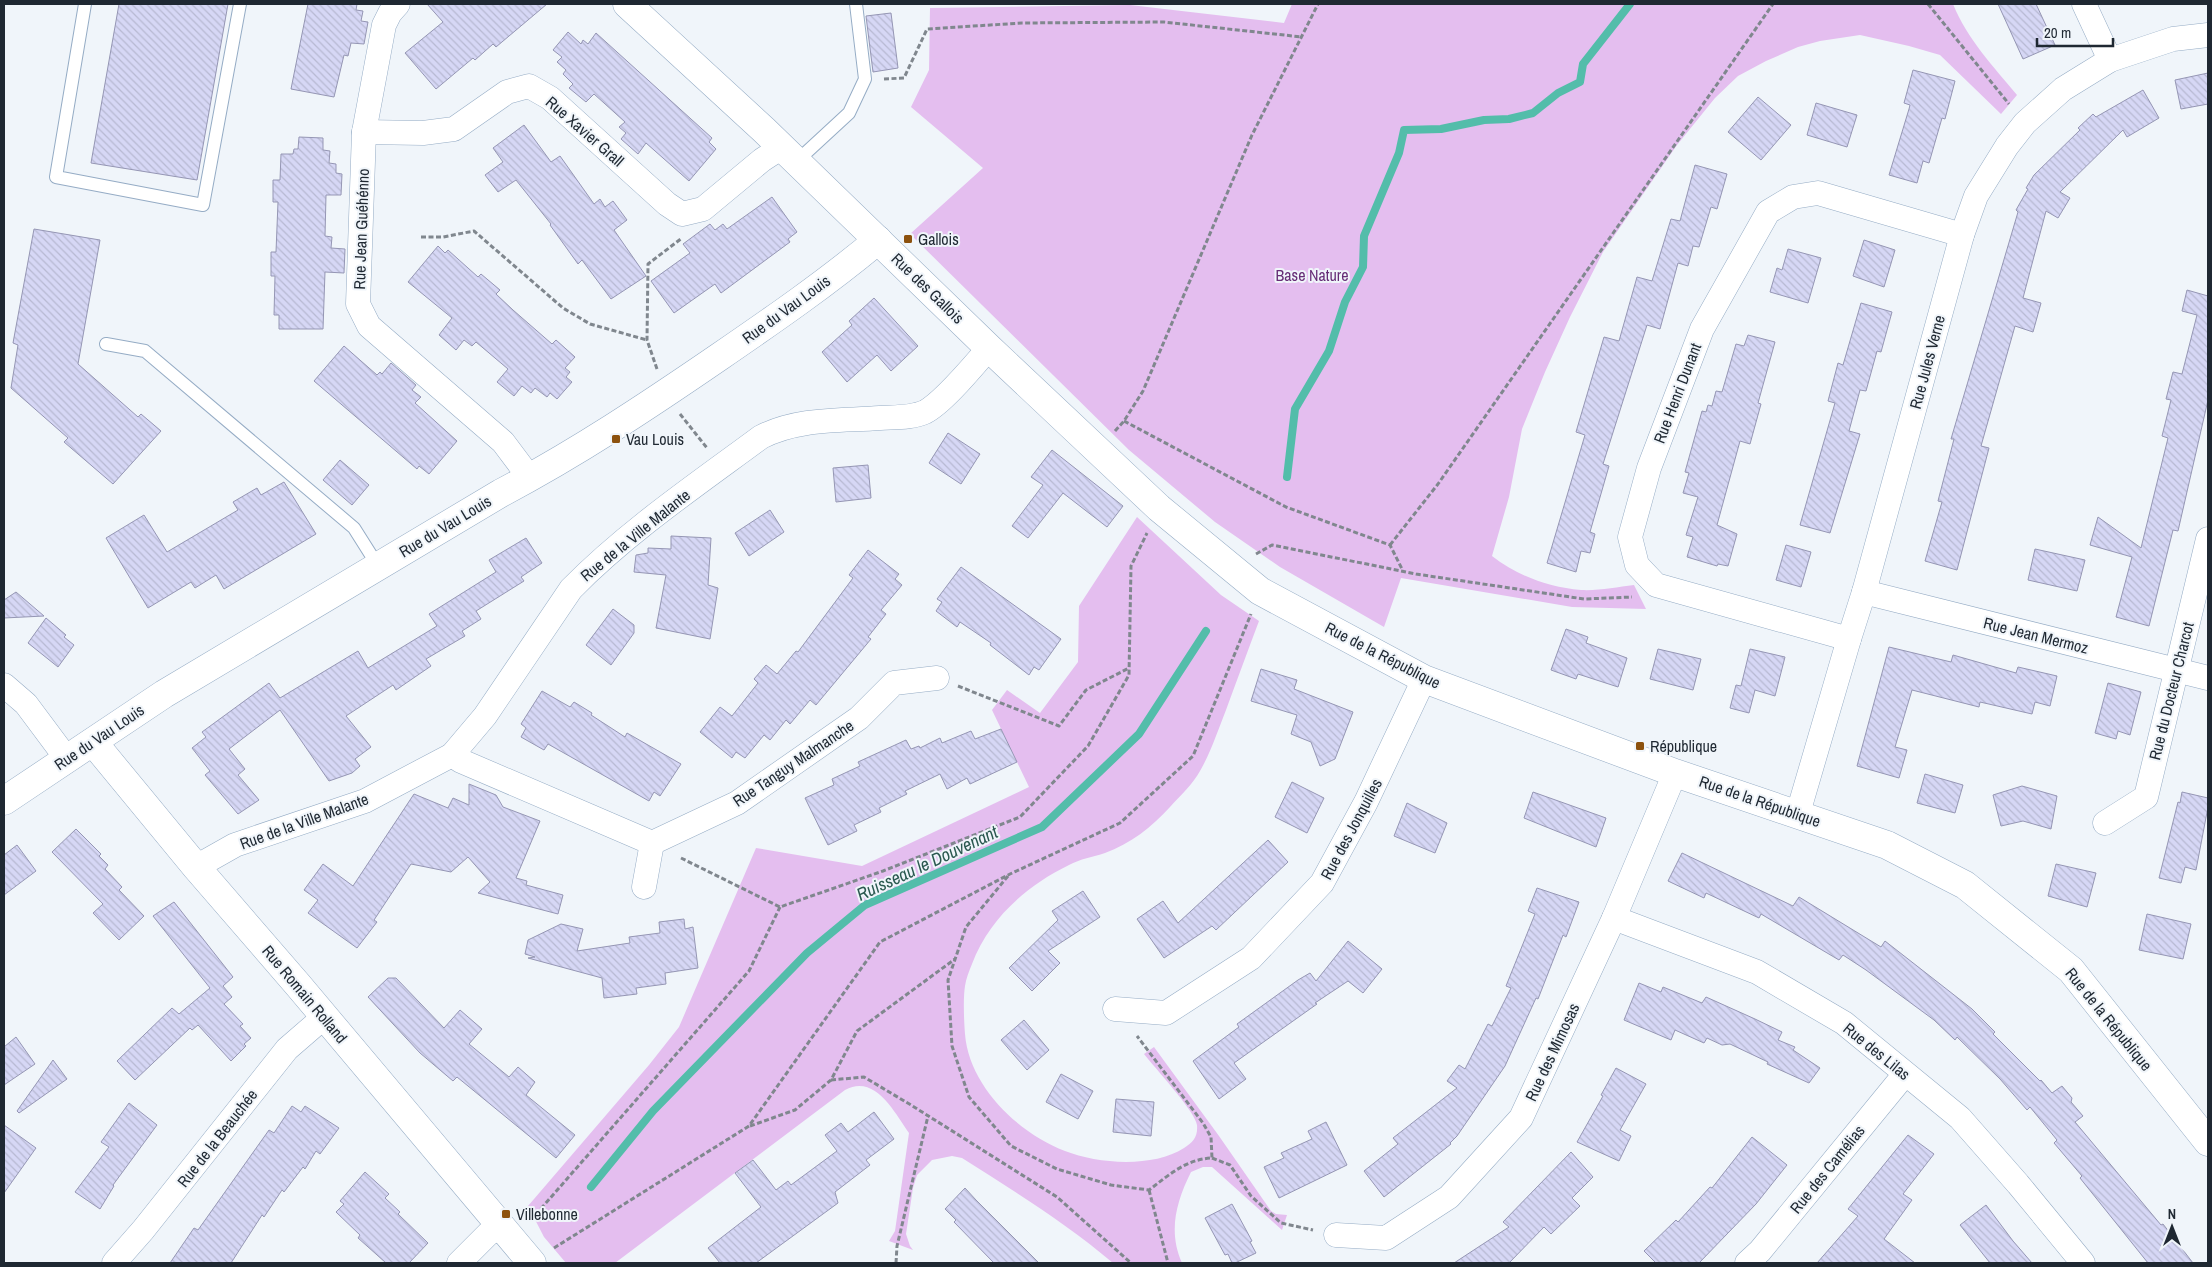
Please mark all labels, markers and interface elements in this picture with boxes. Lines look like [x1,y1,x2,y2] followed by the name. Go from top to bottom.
[2037,15,2113,47] scale bar
[2044,22,2071,43] text: 20 m
[541,91,629,171] street label: Rue Xavier Grall
[348,168,374,290] street label: Rue Jean Guéhénno
[918,228,959,250] place label: Gallois
[902,233,914,245] marker: Gallois
[887,248,969,328] street label: Rue des Gallois
[1276,264,1348,286] park label: Base Nature
[737,270,835,348] street label: Rue du Vau Louis
[1904,313,1950,411] street label: Rue Jules Verne
[1648,339,1706,446] street label: Rue Henri Dunant
[626,428,684,450] place label: Vau Louis
[610,433,622,445] marker: Vau Louis
[575,484,695,586] street label: Rue de la Ville Malante
[395,490,495,562] street label: Rue du Vau Louis
[1981,611,2091,659] street label: Rue Jean Mermoz
[1321,616,1445,694] street label: Rue de la République
[2143,619,2199,762] street label: Rue du Docteur Charcot
[50,699,148,775] street label: Rue du Vau Louis
[728,714,858,812] street label: Rue Tanguy Malmanche
[1650,735,1717,757] place label: République
[1634,740,1646,752] marker: République
[1696,770,1824,832] street label: Rue de la République
[1315,775,1387,883] street label: Rue des Jonquilles
[237,788,371,854] street label: Rue de la Ville Malante
[852,819,1003,907] water label: Ruisseau le Douvenant
[257,940,353,1048] street label: Rue Romain Rolland
[2061,963,2157,1075] street label: Rue de la République
[1520,999,1584,1105] street label: Rue des Mimosas
[1839,1017,1915,1085] street label: Rue des Lilas
[172,1084,262,1192] street label: Rue de la Beauchée
[1784,1120,1870,1218] street label: Rue des Camélias
[2147,1202,2197,1252] north arrow
[516,1203,578,1225] place label: Villebonne
[2168,1205,2176,1223] text: N
[500,1208,512,1220] marker: Villebonne

